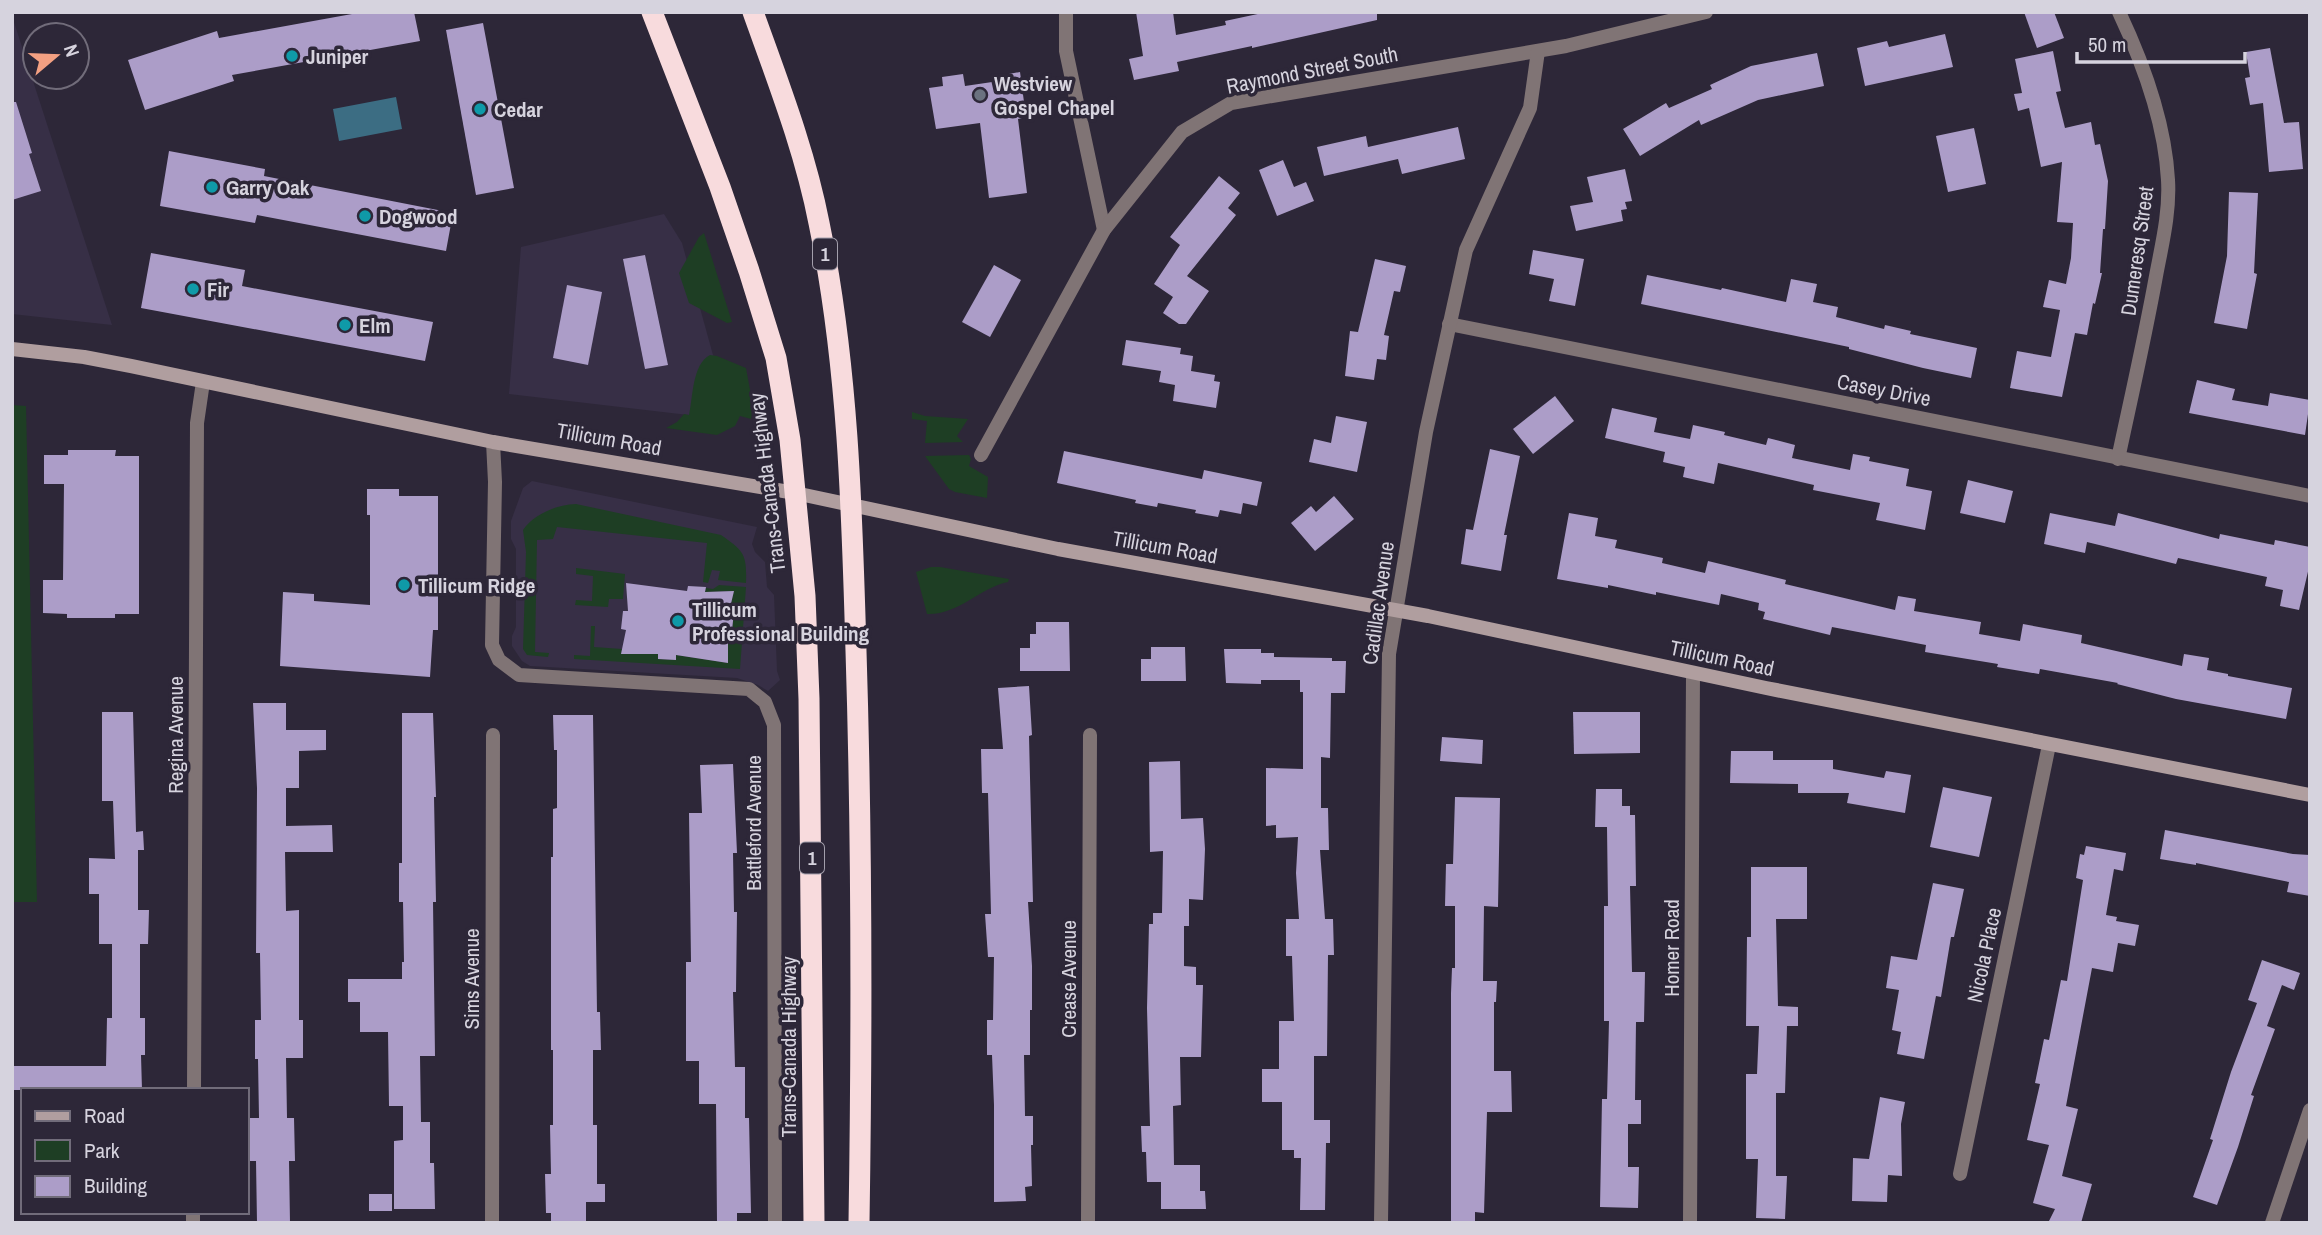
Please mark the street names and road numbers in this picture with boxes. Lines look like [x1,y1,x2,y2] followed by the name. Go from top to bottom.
[1224,39,1400,101] street label: Raymond Street South
[2114,184,2160,317] street label: Dumeresq Street
[813,238,837,270] road number: 1
[1835,367,1933,413] street label: Casey Drive
[742,391,792,575] street label: Trans-Canada Highway
[554,416,664,462] street label: Tillicum Road
[1110,524,1220,570] street label: Tillicum Road
[1355,540,1401,666] street label: Cadillac Avenue
[1667,633,1777,683] street label: Tillicum Road
[161,676,190,794] street label: Regina Avenue
[739,755,768,891] street label: Battleford Avenue
[800,842,824,874] road number: 1
[1657,899,1686,997] street label: Homer Road
[1960,905,2008,1005] street label: Nicola Place
[1054,920,1083,1038] street label: Crease Avenue
[457,928,486,1030] street label: Sims Avenue
[774,956,803,1138] street label: Trans-Canada Highway

